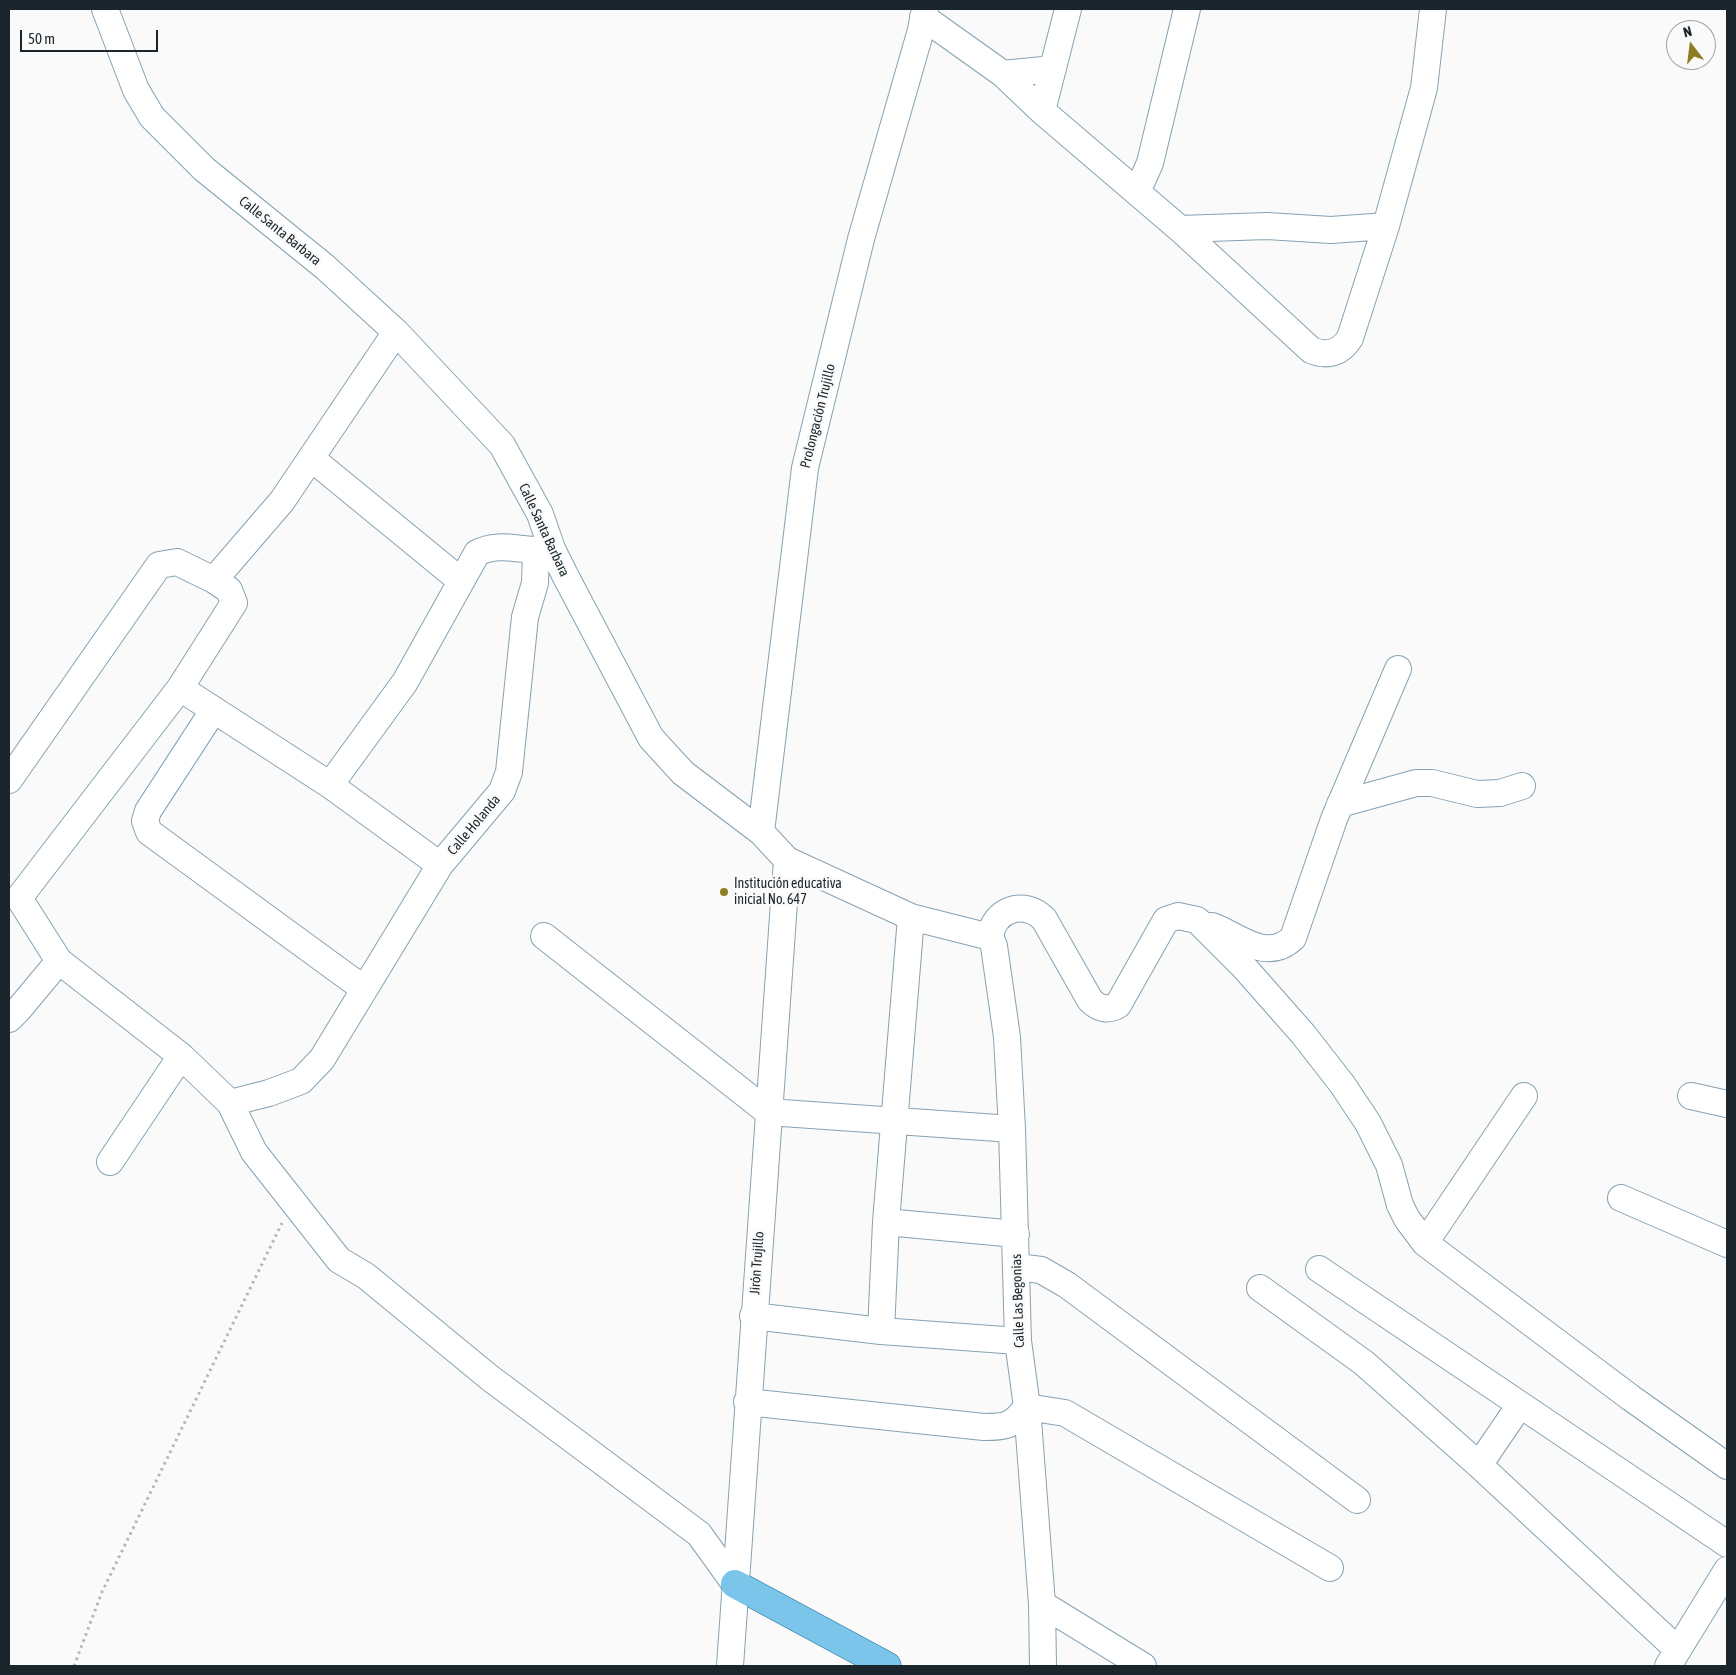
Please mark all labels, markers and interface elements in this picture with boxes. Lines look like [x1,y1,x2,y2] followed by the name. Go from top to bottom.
[22,20,160,52] scale bar
[1666,20,1716,70] north arrow
[1681,23,1693,40] text: N
[28,30,55,47] text: 50 m
[236,193,324,269] street label: Calle Santa Barbara
[797,362,839,470] street label: Prolongación Trujillo
[515,481,573,579] street label: Calle Santa Barbara
[444,792,504,858] street label: Calle Holanda
[734,876,842,909] place label: Institución educativa inicial No. 647
[718,886,730,898] marker: Institución educativa inicial No. 647
[746,1231,768,1295] street label: Jirón Trujillo
[1008,1254,1028,1348] street label: Calle Las Begonias

